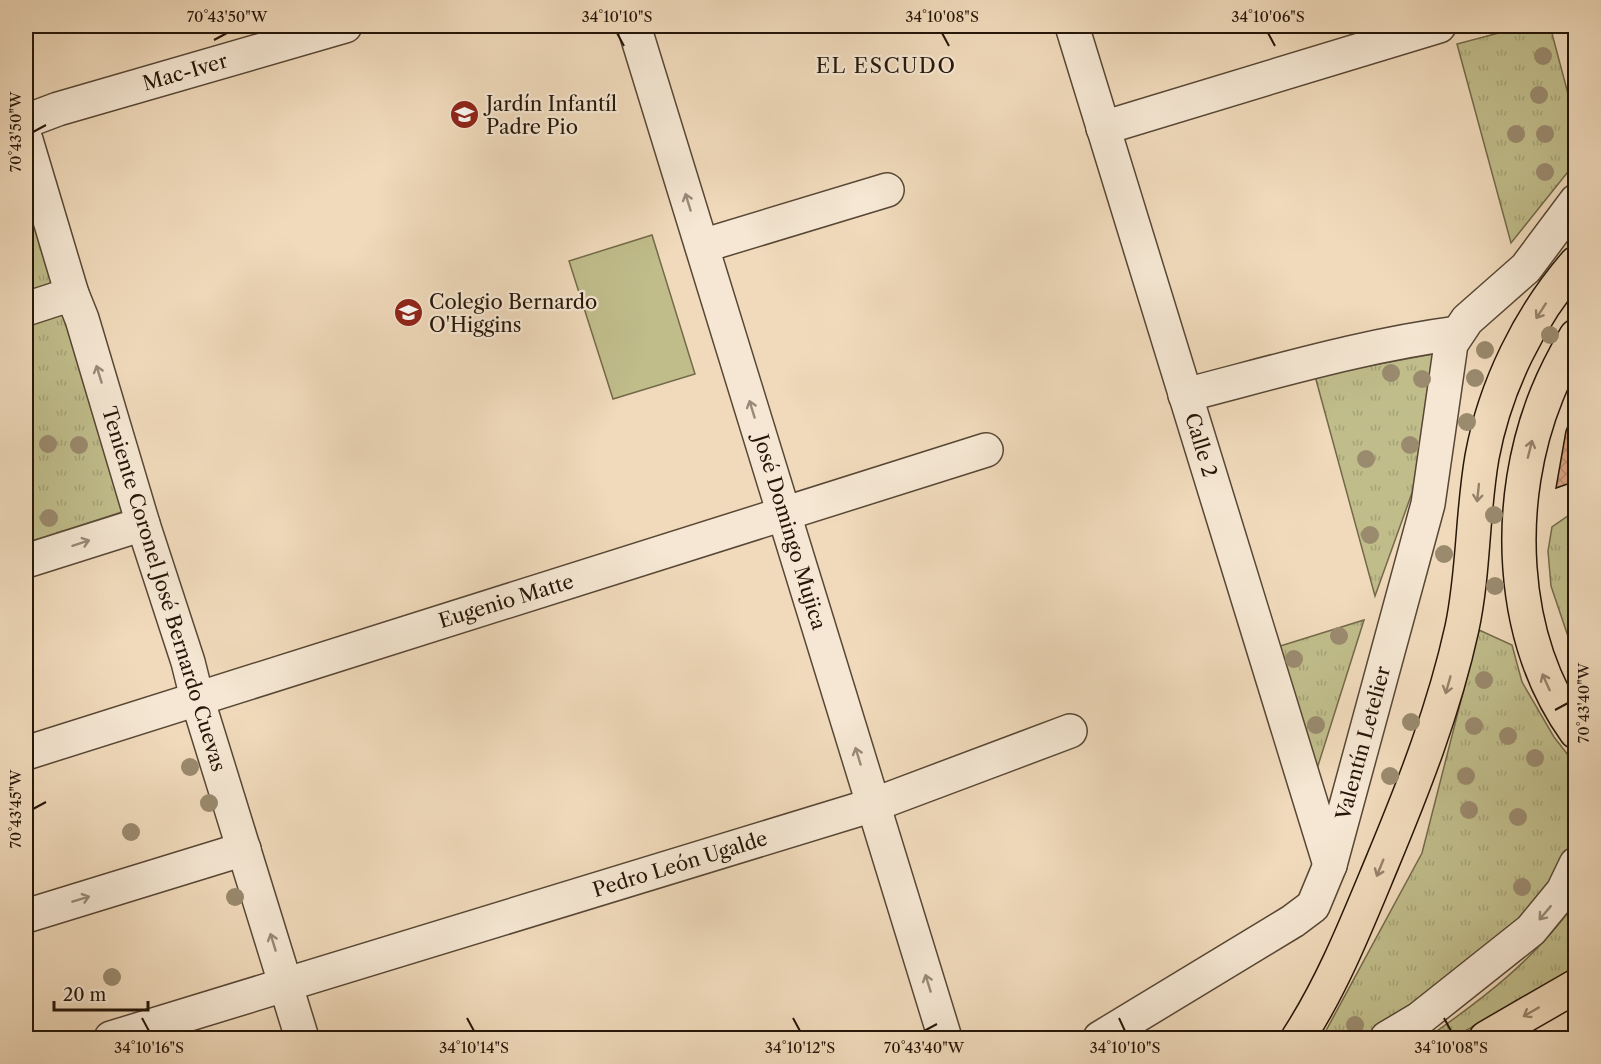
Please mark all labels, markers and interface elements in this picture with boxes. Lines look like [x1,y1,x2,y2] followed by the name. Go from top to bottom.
[187,7,268,26] text: 70°43'50"W
[581,7,653,26] text: 34°10'10"S
[905,7,979,26] text: 34°10'08"S
[1231,7,1305,26] text: 34°10'06"S
[140,48,231,96] street label: Mac-Iver
[816,53,956,78] district label: EL ESCUDO
[6,91,25,172] text: 70°43'50"W
[483,92,617,139] place label: Jardín Infantíl Padre Pio
[449,99,481,131] school or university icon: Jardín Infantíl Padre Pio
[682,193,693,212] one-way arrow
[429,290,597,337] place label: Colegio Bernardo O'Higgins
[392,297,424,329] school or university icon: Colegio Bernardo O'Higgins
[1535,302,1548,319] one-way arrow
[93,365,104,384] one-way arrow
[746,400,757,419] one-way arrow
[97,404,231,774] street label: Teniente Coronel José Bernardo Cuevas
[1180,410,1222,480] street label: Calle 2
[748,429,831,633] street label: José Domingo Mujica
[1525,440,1537,459] one-way arrow
[1472,483,1483,502] one-way arrow
[71,537,90,548] one-way arrow
[436,569,576,633] street label: Eugenio Matte
[1574,662,1593,743] text: 70°43'40"W
[1331,663,1395,823] street label: Valentín Letelier
[1540,673,1552,691] one-way arrow
[1442,675,1453,694] one-way arrow
[852,747,863,766] one-way arrow
[6,769,25,849] text: 70°43'45"W
[590,826,770,902] street label: Pedro León Ugalde
[1374,858,1385,877] one-way arrow
[71,893,90,904] one-way arrow
[1538,905,1552,920] one-way arrow
[267,933,278,952] one-way arrow
[54,974,148,1012] scale bar
[922,974,933,993] one-way arrow
[63,984,107,1006] text: 20 m
[1523,1007,1540,1019] one-way arrow
[114,1038,184,1057] text: 34°10'16"S
[439,1038,509,1057] text: 34°10'14"S
[765,1038,835,1057] text: 34°10'12"S
[884,1038,965,1057] text: 70°43'40"W
[1089,1038,1161,1057] text: 34°10'10"S
[1414,1038,1488,1057] text: 34°10'08"S

